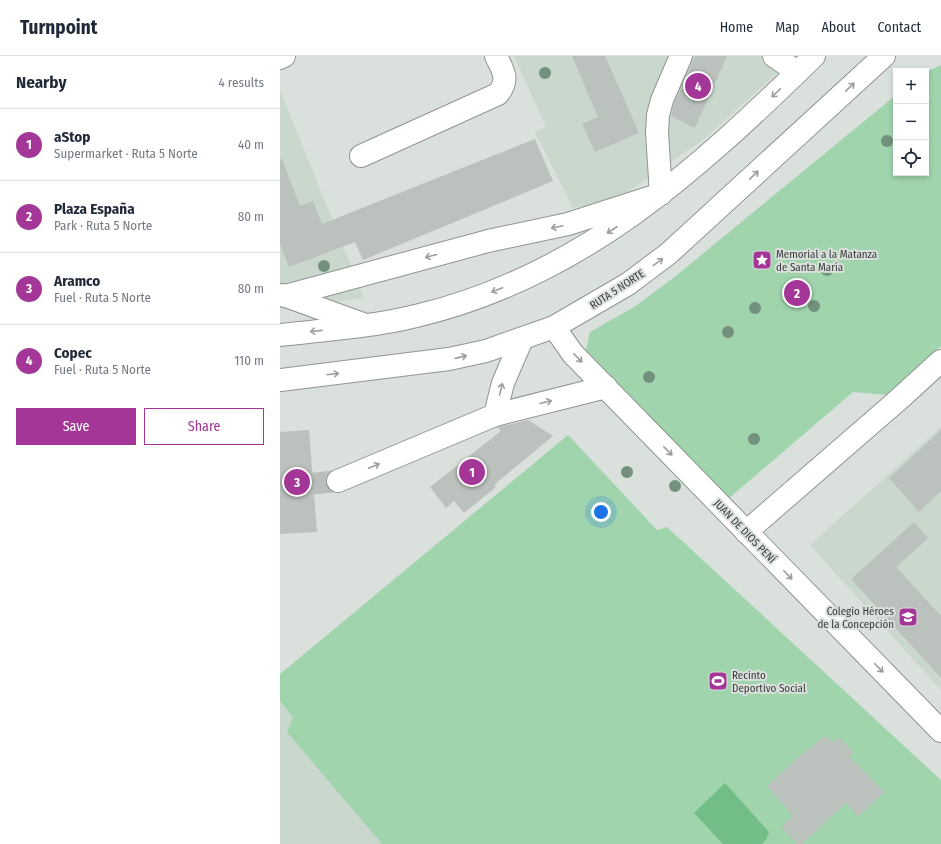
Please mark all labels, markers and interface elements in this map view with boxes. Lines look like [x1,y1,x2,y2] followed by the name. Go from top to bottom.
[20,16,97,39] text: Turnpoint
[720,19,753,36] text: Home
[775,19,799,36] text: Map
[821,19,856,36] text: About
[878,19,921,36] text: Contact
[893,68,929,176] map controls
[893,68,929,104] button: +
[685,71,711,101] pin: 4
[16,72,67,93] text: Nearby
[218,75,264,90] text: 4 results
[845,82,855,92] one-way arrow
[771,88,781,98] one-way arrow
[893,104,929,140] button: −
[54,128,90,146] text: aStop
[26,137,32,152] text: 1
[238,137,264,152] text: 40 m
[893,140,929,176] button: locate
[54,146,198,161] text: Supermarket · Ruta 5 Norte
[749,171,759,180] one-way arrow
[54,200,135,218] text: Plaza España
[26,209,32,224] text: 2
[238,209,264,224] text: 80 m
[54,218,152,233] text: Park · Ruta 5 Norte
[551,223,564,231] one-way arrow
[607,226,618,234] one-way arrow
[776,248,877,274] place label: Memorial a la Matanza de Santa María
[751,249,773,271] place icon: Memorial a la Matanza de Santa María
[424,253,437,261] one-way arrow
[652,258,663,266] one-way arrow
[588,267,647,312] street label: RUTA 5 NORTE
[54,272,100,290] text: Aramco
[784,278,810,308] pin: 2
[26,281,32,296] text: 3
[238,281,264,296] text: 80 m
[490,287,503,294] one-way arrow
[54,290,151,305] text: Fuel · Ruta 5 Norte
[310,328,323,335] one-way arrow
[54,344,92,362] text: Copec
[455,352,468,360] one-way arrow
[26,353,32,368] text: 4
[234,353,264,368] text: 110 m
[573,353,583,363] one-way arrow
[54,362,151,377] text: Fuel · Ruta 5 Norte
[326,370,339,378] one-way arrow
[498,383,506,396] one-way arrow
[540,398,553,406] one-way arrow
[16,408,136,445] button: Save
[144,408,264,445] button: Share
[663,446,673,456] one-way arrow
[459,457,485,487] pin: 1
[368,462,380,469] one-way arrow
[284,467,310,497] pin: 3
[711,496,779,566] street label: JUAN DE DIOS PENÍ
[591,502,611,522] your location
[783,570,793,580] one-way arrow
[817,605,894,631] place label: Colegio Héroes de la Concepción
[897,606,919,628] school or university icon: Colegio Héroes de la Concepción
[874,663,884,673] one-way arrow
[732,669,806,695] place label: Recinto Deportivo Social
[707,670,729,692] sports icon: Recinto Deportivo Social

